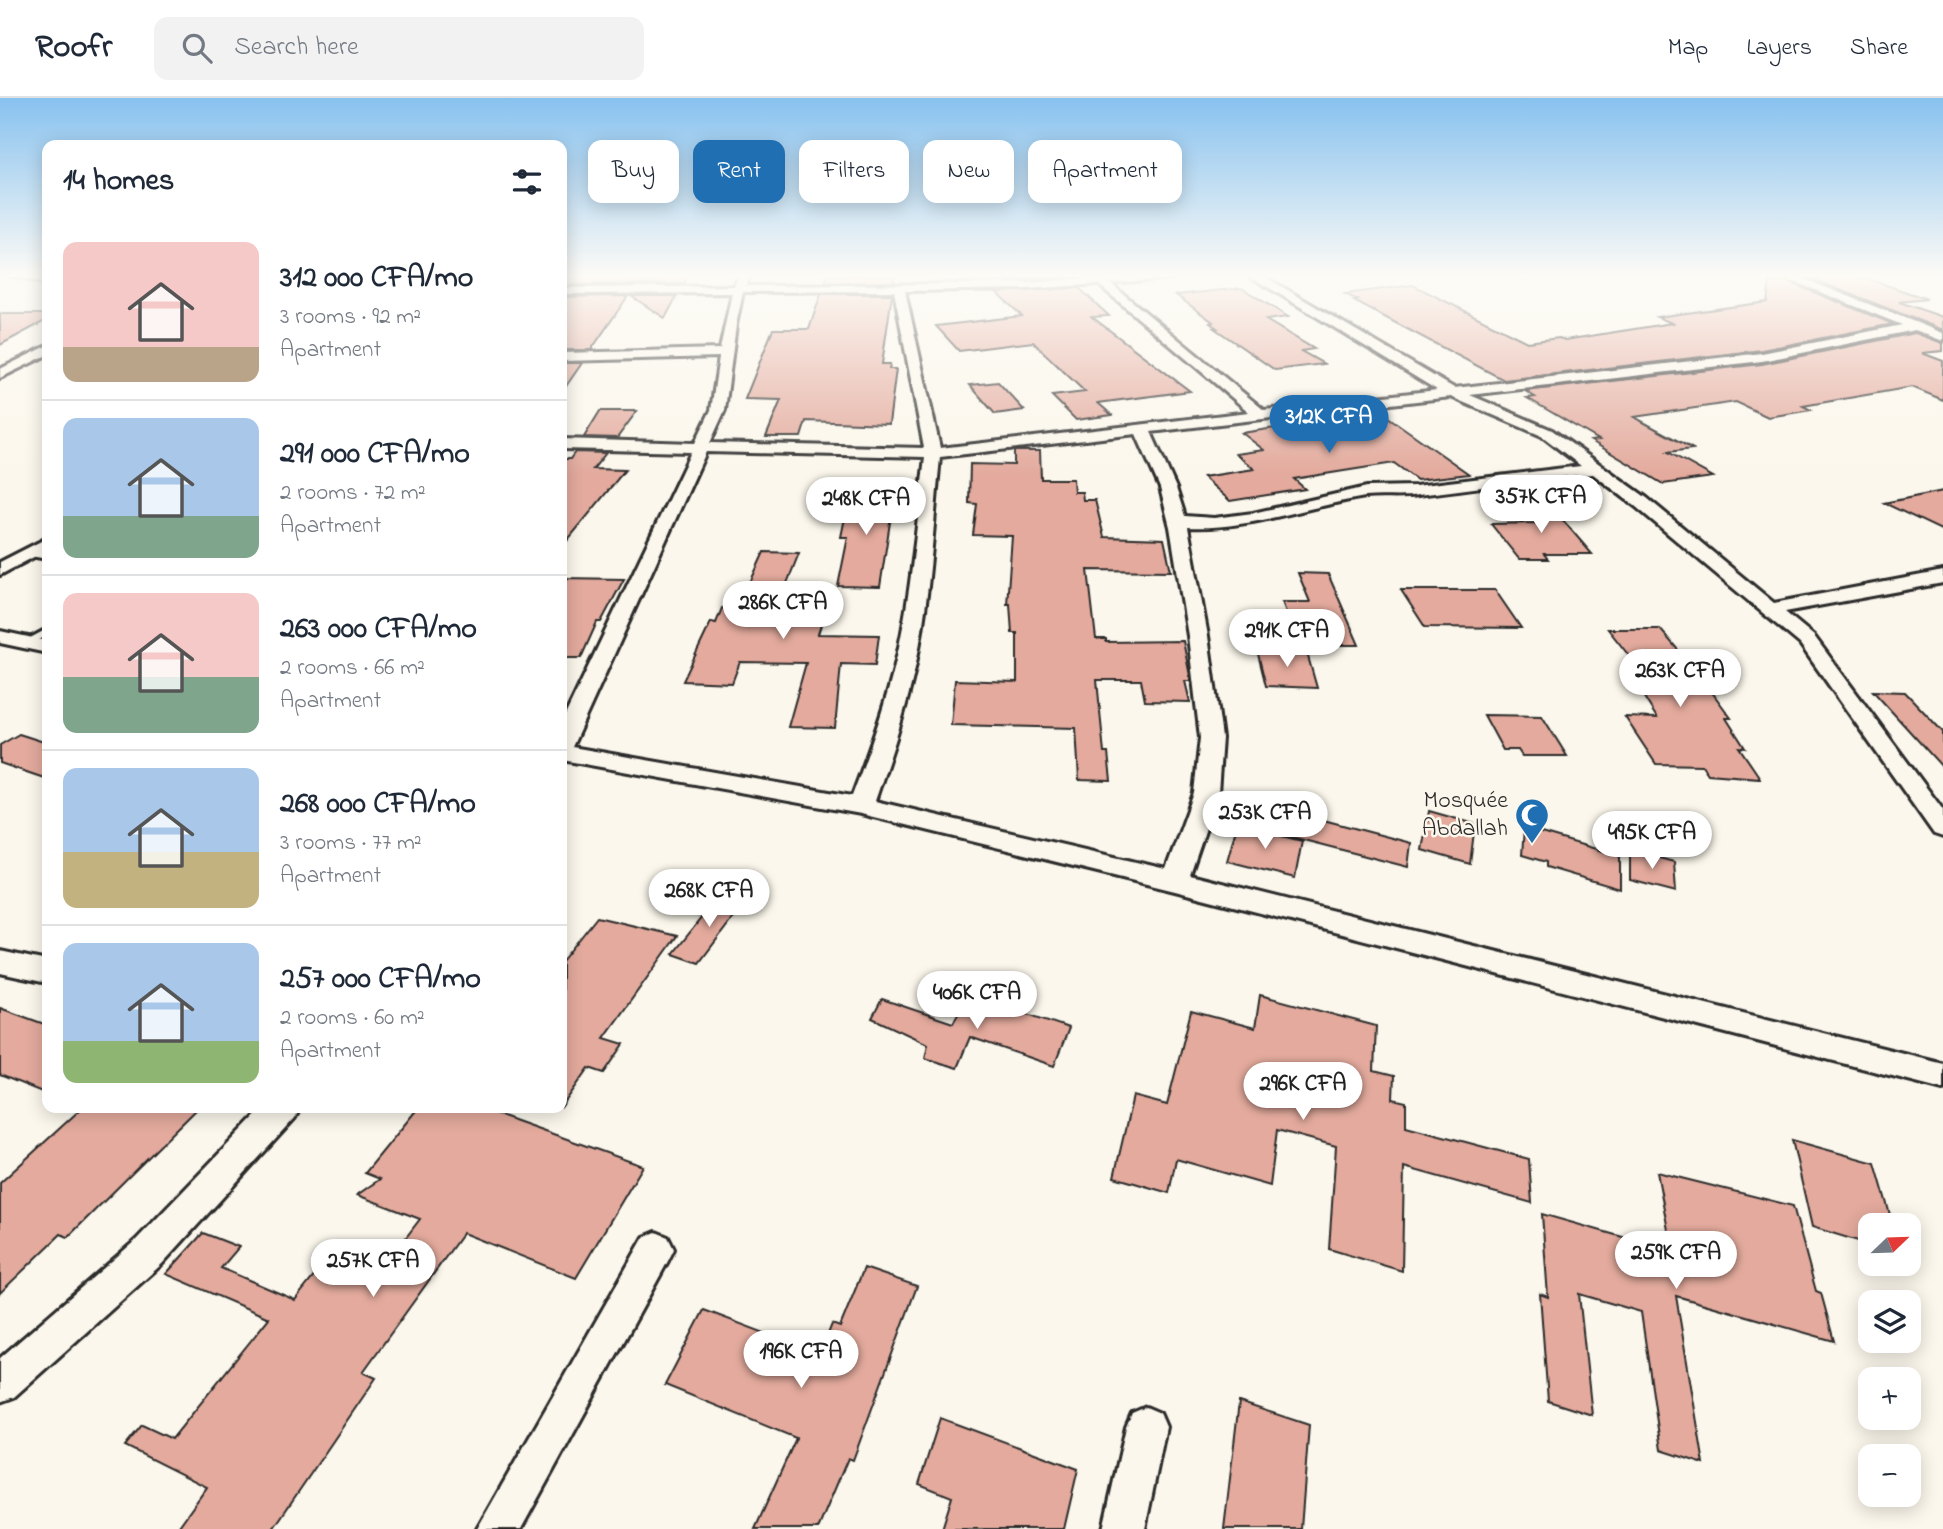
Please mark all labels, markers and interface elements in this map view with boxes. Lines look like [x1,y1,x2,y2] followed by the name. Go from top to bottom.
[154,17,644,80] search box
[35,24,112,72] text: Roofr
[178,29,216,67] icon: search
[234,29,359,67] text: Search here
[1668,31,1708,66] text: Map
[1746,31,1812,66] text: Layers
[1850,31,1908,66] text: Share
[588,140,679,203] chip: Buy
[693,140,785,203] chip: Rent
[799,140,909,203] chip: Filters
[923,140,1014,203] chip: New
[1028,140,1182,203] chip: Apartment
[63,160,174,204] text: 14 homes
[508,163,546,201] icon: filters
[280,257,473,301] text: 312 000 CFA/mo
[119,270,203,354] icon: home
[280,301,421,334] text: 3 rooms · 92 m²
[280,334,381,367] text: Apartment
[1257,396,1401,455] pin: 312K CFA
[1286,401,1372,434] text: 312K CFA
[280,433,470,477] text: 291 000 CFA/mo
[119,446,203,530] icon: home
[1469,476,1613,535] pin: 357K CFA
[280,477,426,510] text: 2 rooms · 72 m²
[794,478,938,537] pin: 248K CFA
[1496,481,1586,514] text: 357K CFA
[822,483,910,516] text: 248K CFA
[280,510,381,543] text: Apartment
[711,582,855,641] pin: 286K CFA
[739,587,827,620] text: 286K CFA
[280,608,477,652] text: 263 000 CFA/mo
[1215,610,1359,669] pin: 291K CFA
[1245,615,1329,648] text: 291K CFA
[119,621,203,705] icon: home
[1608,650,1752,709] pin: 263K CFA
[280,652,425,685] text: 2 rooms · 66 m²
[1635,655,1725,688] text: 263K CFA
[280,685,381,718] text: Apartment
[280,783,476,827] text: 268 000 CFA/mo
[1422,784,1508,847] place label: Mosquée Abdallah
[1193,792,1337,851] pin: 253K CFA
[119,796,203,880] icon: home
[1513,796,1551,845] mosque icon: Mosquée Abdallah
[1219,797,1311,830] text: 253K CFA
[1580,812,1724,871] pin: 495K CFA
[1608,817,1696,850] text: 495K CFA
[280,827,422,860] text: 3 rooms · 77 m²
[280,860,381,893] text: Apartment
[637,870,781,929] pin: 268K CFA
[665,875,753,908] text: 268K CFA
[280,958,481,1002] text: 257 000 CFA/mo
[119,971,203,1055] icon: home
[905,972,1049,1031] pin: 406K CFA
[933,977,1021,1010] text: 406K CFA
[280,1002,425,1035] text: 2 rooms · 60 m²
[280,1035,381,1068] text: Apartment
[1231,1062,1375,1122] pin: 296K CFA
[1259,1068,1347,1101] text: 296K CFA
[1858,1213,1922,1276] north arrow
[1858,1213,1921,1507] map controls
[1604,1232,1748,1291] pin: 259K CFA
[1631,1237,1721,1270] text: 259K CFA
[301,1240,445,1299] pin: 257K CFA
[327,1245,419,1278] text: 257K CFA
[1858,1290,1921,1353] button: layers
[729,1330,873,1390] pin: 196K CFA
[760,1336,842,1369] text: 196K CFA
[1858,1367,1921,1430] button: +
[1858,1444,1921,1507] button: −

